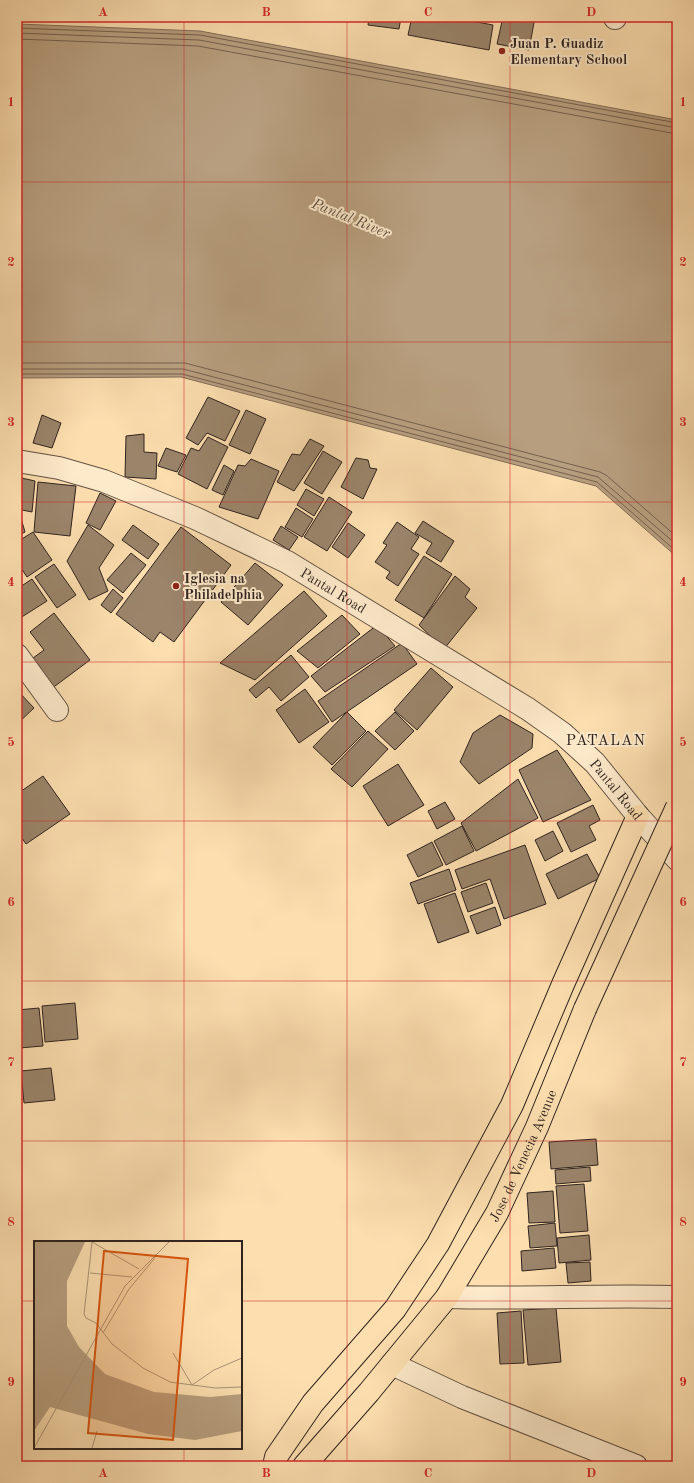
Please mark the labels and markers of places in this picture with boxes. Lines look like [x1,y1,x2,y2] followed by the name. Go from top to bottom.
[510,37,627,67] place label: Juan P. Guadiz Elementary School
[497,46,507,56] marker: Juan P. Guadiz Elementary School
[184,572,262,602] place label: Iglesia na Philadelphia
[171,581,181,591] marker: Iglesia na Philadelphia

